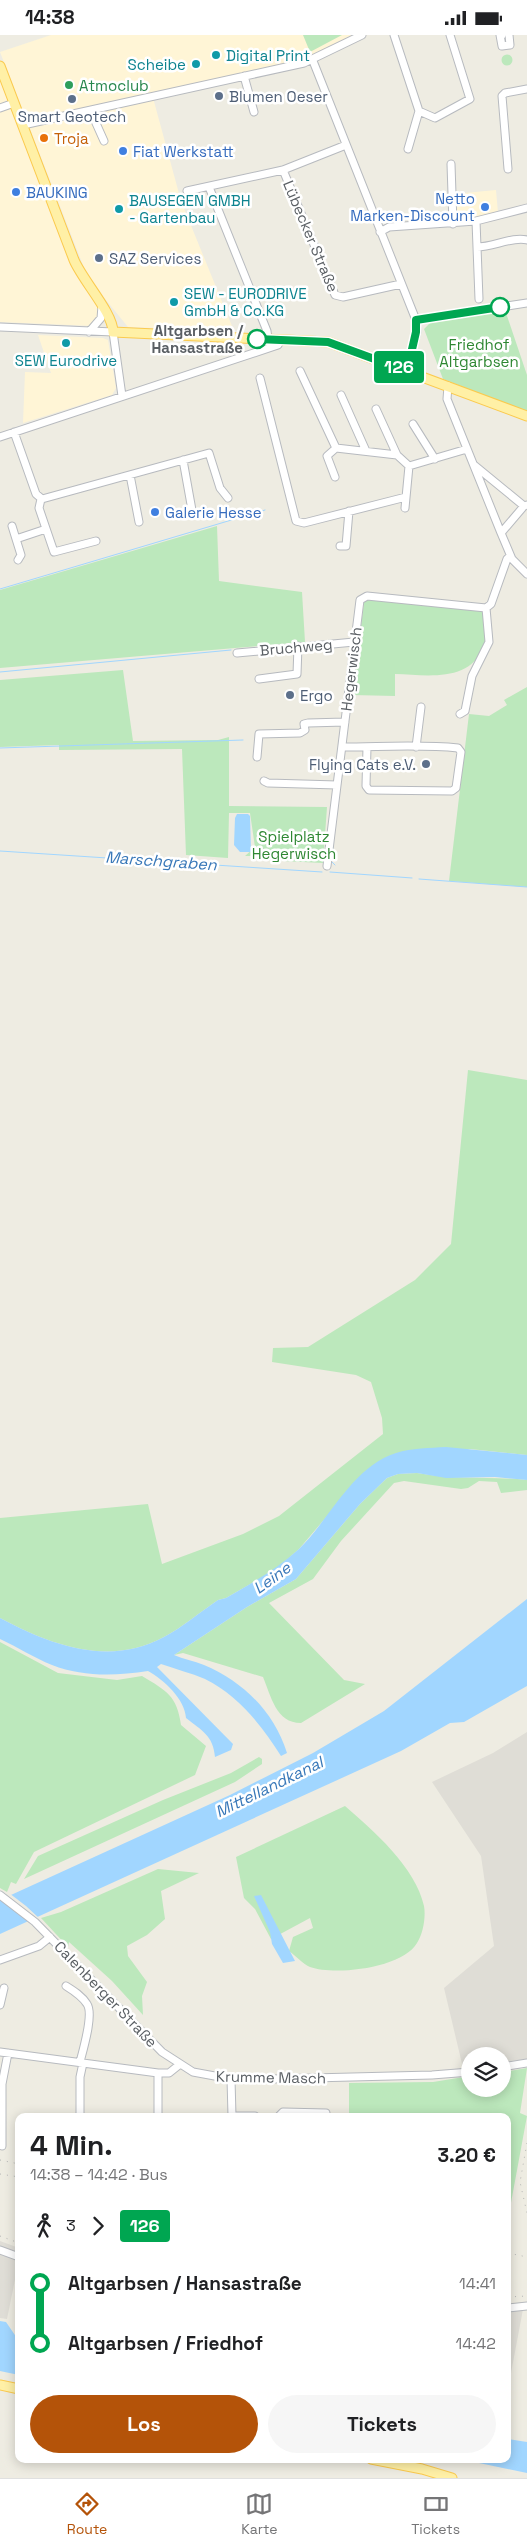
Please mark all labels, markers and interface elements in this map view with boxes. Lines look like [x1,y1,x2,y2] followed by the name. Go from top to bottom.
[25,5,74,30] text: 14:38
[226,46,310,65] place label: Digital Print
[210,49,222,61] marker: Digital Print
[128,55,186,74] place label: Scheibe
[190,58,202,70] marker: Scheibe
[79,76,149,95] place label: Atmoclub
[63,79,75,91] marker: Atmoclub
[229,87,328,106] place label: Blumen Oeser
[213,90,225,102] marker: Blumen Oeser
[66,93,78,105] marker: Smart Geotech
[18,107,126,126] place label: Smart Geotech
[54,129,89,148] place label: Troja
[38,132,50,144] marker: Troja
[133,142,234,161] place label: Fiat Werkstatt
[117,145,129,157] marker: Fiat Werkstatt
[279,177,343,295] street label: Lübecker Straße
[26,183,88,202] place label: BAUKING
[10,186,22,198] marker: BAUKING
[350,189,475,225] place label: Netto Marken-Discount
[129,191,251,227] place label: BAUSEGEN GMBH - Gartenbau
[479,201,491,213] marker: Netto Marken-Discount
[113,203,125,215] marker: BAUSEGEN GMBH - Gartenbau
[109,249,201,268] place label: SAZ Services
[93,252,105,264] marker: SAZ Services
[184,284,307,320] place label: SEW - EURODRIVE GmbH & Co.KG
[168,296,180,308] marker: SEW - EURODRIVE GmbH & Co.KG
[490,297,510,317] unlabelled marker
[151,321,244,357] place label: Altgarbsen / Hansastraße
[247,329,267,349] marker: Altgarbsen / Hansastraße
[439,335,519,371] park label: Friedhof Altgarbsen
[60,337,72,349] marker: SEW Eurodrive
[15,351,117,370] place label: SEW Eurodrive
[370,351,428,383] line badge: 126
[384,355,414,378] text: 126
[165,503,262,522] place label: Galerie Hesse
[149,506,161,518] marker: Galerie Hesse
[336,626,366,712] street label: Hegerwisch
[259,634,333,660] street label: Bruchweg
[300,686,333,705] place label: Ergo
[284,689,296,701] marker: Ergo
[309,755,416,774] place label: Flying Cats e.V.
[420,758,432,770] marker: Flying Cats e.V.
[252,827,336,863] park label: Spielplatz Hegerwisch
[105,847,219,875] water label: Marschgraben
[249,1557,295,1599] water label: Leine
[212,1751,328,1822] water label: Mittellandkanal
[50,1937,162,2051] street label: Calenberger Straße
[461,2047,511,2097] map controls
[461,2047,511,2097] button: layers
[216,2067,326,2087] street label: Krumme Masch
[30,2127,113,2163] text: 4 Min.
[437,2143,496,2168] text: 3.20 €
[30,2164,168,2185] text: 14:38 – 14:42 · Bus
[30,2212,58,2240] icon: walk
[84,2212,112,2240] icon: forward
[130,2214,160,2237] text: 126
[66,2215,76,2236] text: 3
[68,2271,302,2296] text: Altgarbsen / Hansastraße
[459,2273,496,2294] text: 14:41
[68,2331,263,2356] text: Altgarbsen / Friedhof
[456,2333,496,2354] text: 14:42
[30,2395,258,2453] button: Los
[268,2395,496,2453] button: Tickets
[67,2490,107,2538] tab: Route
[241,2490,277,2538] tab: Karte
[411,2490,460,2538] tab: Tickets

